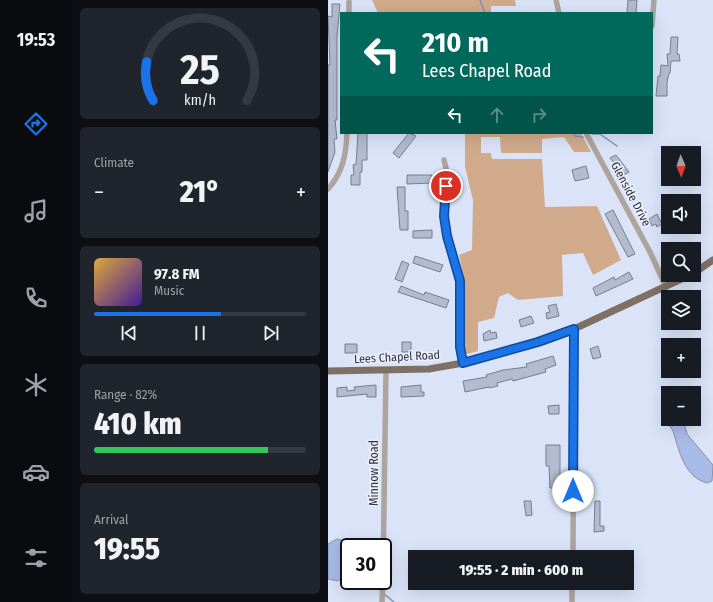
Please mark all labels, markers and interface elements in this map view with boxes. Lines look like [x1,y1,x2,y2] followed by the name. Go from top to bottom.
[422,26,489,59] text: 210 m
[356,28,408,80] icon: left
[17,29,55,51] text: 19:53
[179,45,220,95] text: 25
[422,60,551,82] text: Lees Chapel Road
[184,92,216,109] text: km/h
[444,104,466,126] icon: left
[486,104,508,126] icon: ahead
[528,104,550,126] icon: right
[22,110,50,138] icon: directions
[661,146,701,186] north arrow
[661,146,701,426] map controls
[94,155,134,170] text: Climate
[608,159,654,229] street label: Glenside Drive
[429,169,463,203] pin
[180,174,220,210] text: 21°
[435,175,457,197] icon: arrive
[94,179,104,206] text: −
[296,179,306,206] text: +
[661,194,701,234] button: sound
[22,197,50,225] icon: music
[661,242,701,282] button: search
[154,265,200,283] text: 97.8 FM
[154,283,184,298] text: Music
[22,284,50,312] icon: phone
[661,290,701,330] button: layers
[118,322,140,344] icon: previous
[189,322,211,344] icon: pause
[260,322,282,344] icon: next
[661,338,701,378] button: +
[354,348,440,366] street label: Lees Chapel Road
[22,371,50,399] icon: climate
[661,386,701,426] button: −
[94,387,157,402] text: Range · 82%
[94,406,182,442] text: 410 km
[367,440,381,506] street label: Minnow Road
[22,458,50,486] icon: car
[552,470,594,512] position arrow
[94,512,128,527] text: Arrival
[94,531,160,567] text: 19:55
[340,538,392,590] speed limit sign: 30
[22,544,50,572] icon: filters
[459,561,583,579] text: 19:55 · 2 min · 600 m

